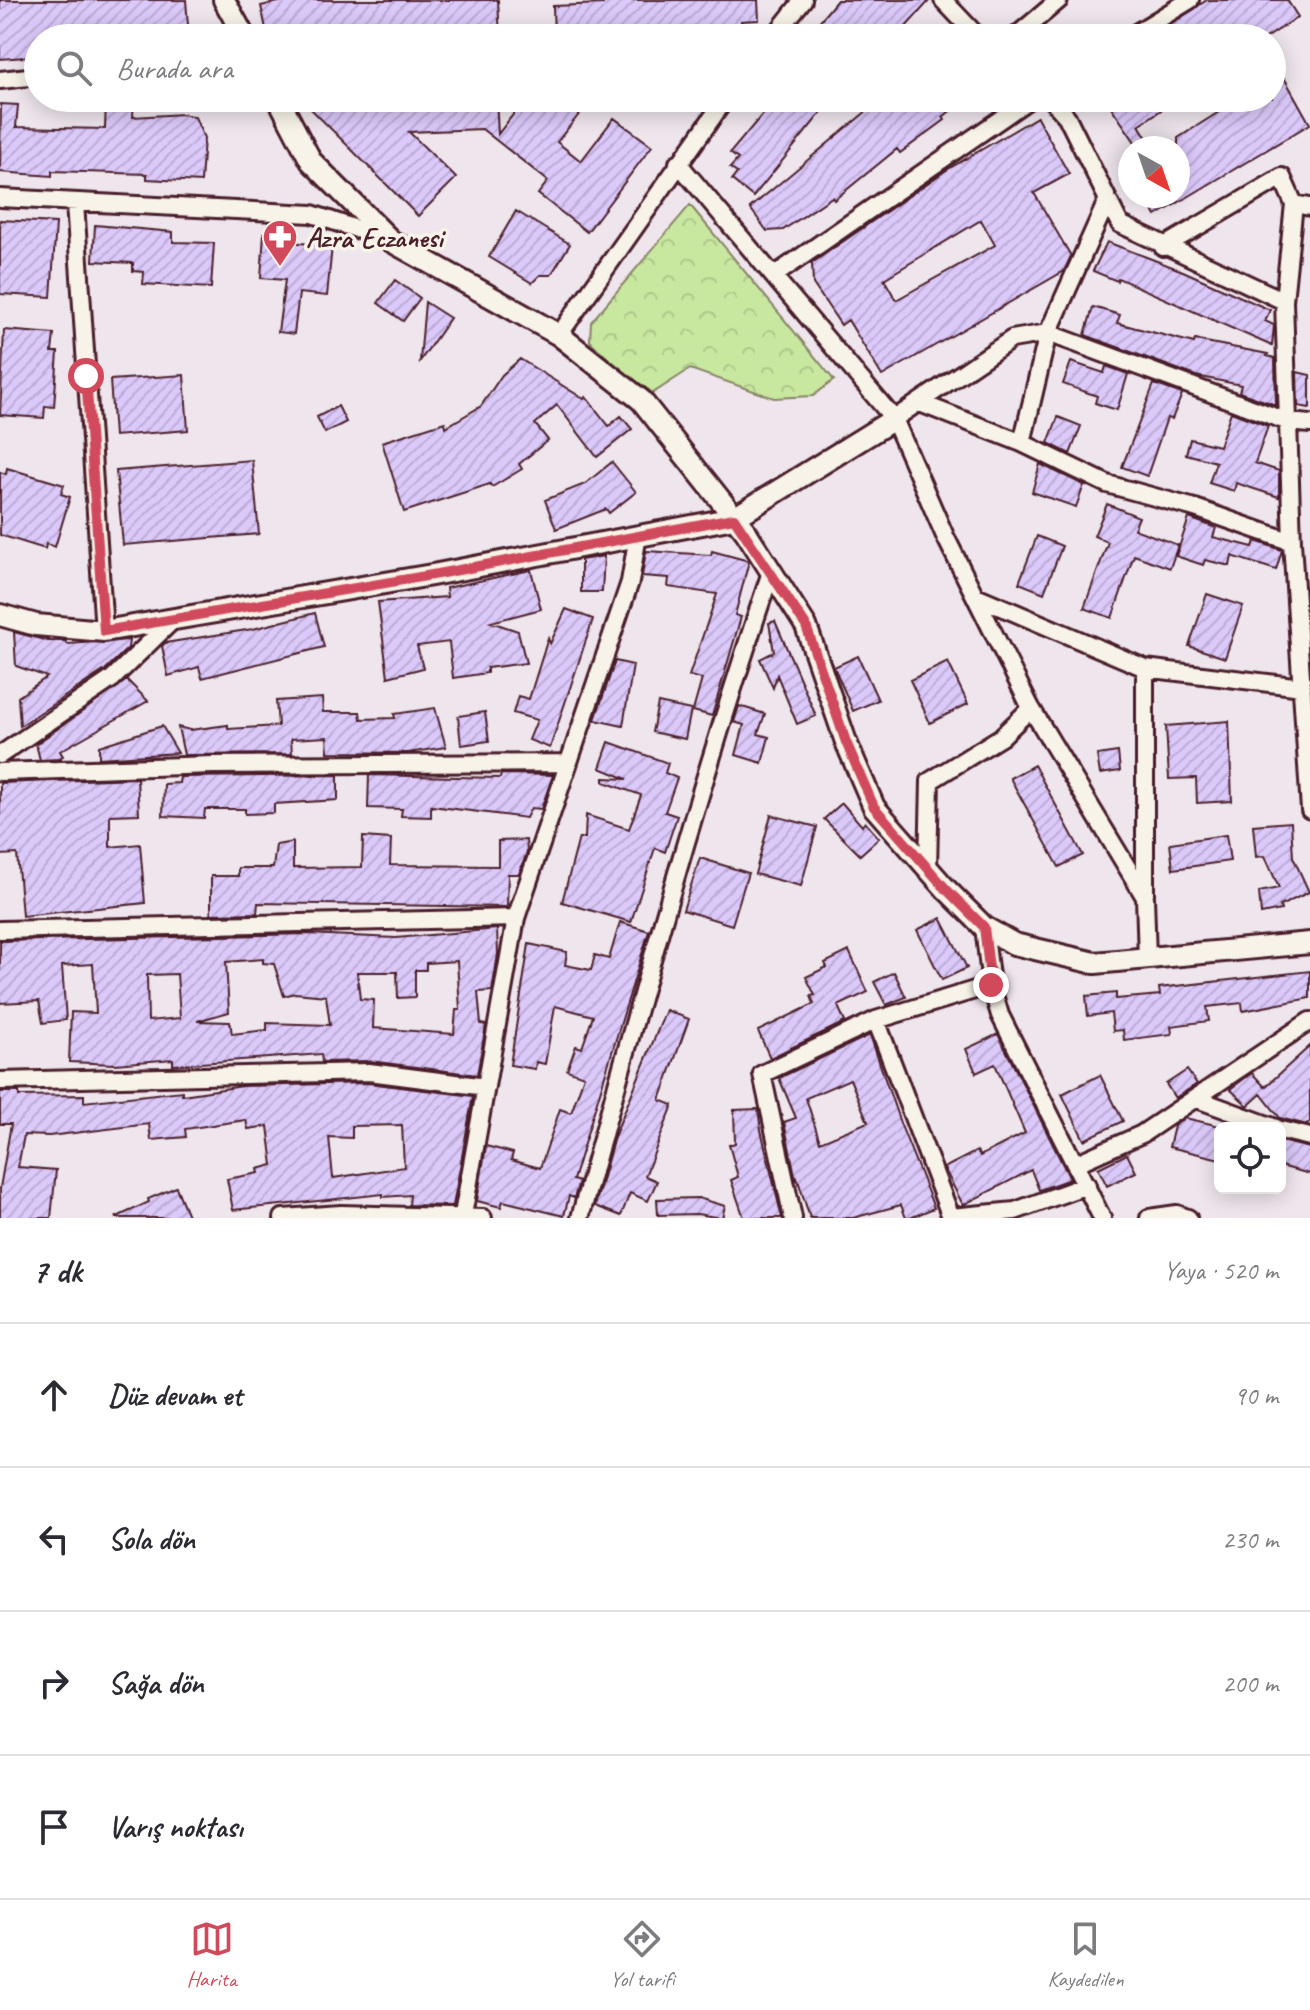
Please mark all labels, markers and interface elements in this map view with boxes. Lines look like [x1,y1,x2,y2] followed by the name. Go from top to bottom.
[24,24,1286,112] search box
[52,46,96,90] icon: search
[116,49,233,87] text: Burada ara
[1118,136,1190,208] north arrow
[261,218,299,268] pharmacy icon: Azra Eczanesi
[306,220,446,255] place label: Azra Eczanesi
[68,358,104,394] route start
[973,967,1009,1003] route end
[1214,1122,1286,1194] map controls
[1214,1122,1286,1194] button: locate
[32,1249,82,1292] text: 7 dk
[1163,1254,1278,1287] text: Yaya · 520 m
[32,1373,76,1417] icon: ahead
[108,1376,242,1414] text: Düz devam et
[1234,1379,1278,1412] text: 90 m
[32,1517,76,1561] icon: left
[108,1520,195,1558] text: Sola dön
[1222,1523,1278,1556] text: 230 m
[32,1661,76,1705] icon: right
[108,1664,204,1702] text: Sağa dön
[1222,1667,1278,1700] text: 200 m
[32,1805,76,1849] icon: arrive
[108,1808,243,1846] text: Varış noktası
[186,1917,237,1993] tab: Harita
[610,1917,675,1993] tab: Yol tarifi
[1047,1917,1124,1993] tab: Kaydedilen

